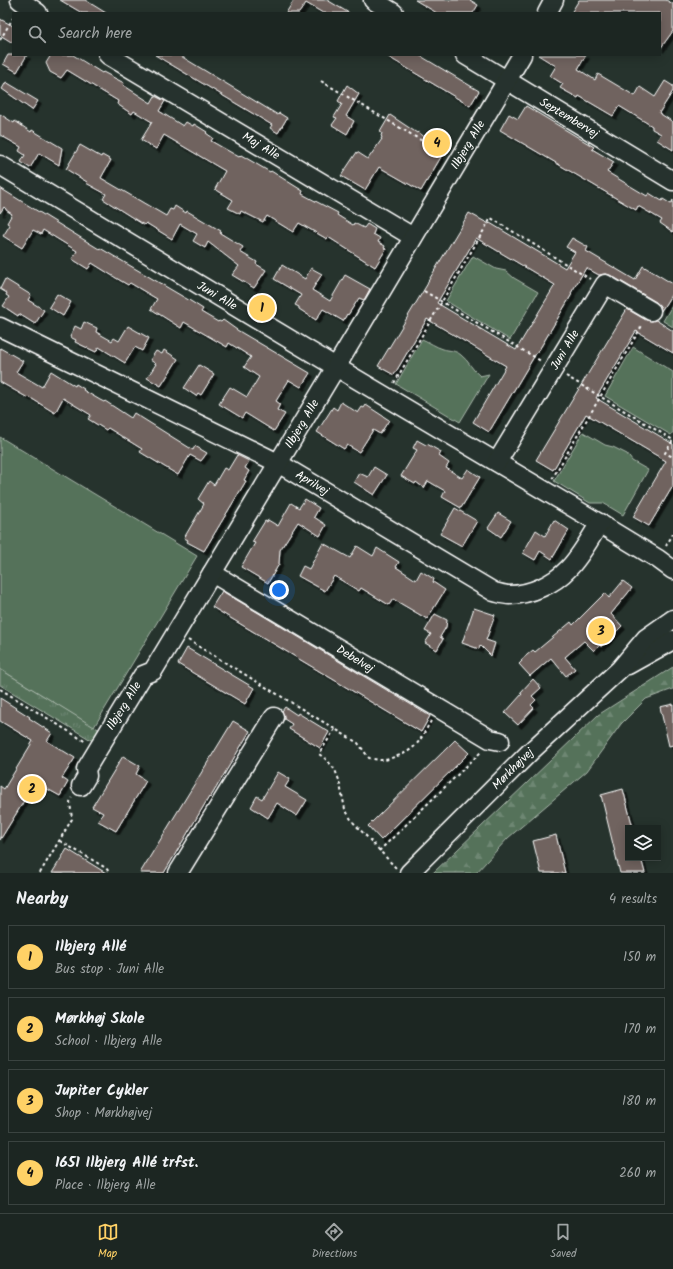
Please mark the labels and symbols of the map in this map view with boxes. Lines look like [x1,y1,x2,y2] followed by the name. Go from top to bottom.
[536,93,603,144] street label: Septembervej
[446,116,490,173] street label: Ilbjerg Alle
[238,127,284,165] street label: Maj Alle
[424,128,450,158] pin: 4
[193,277,241,316] street label: Juni Alle
[249,293,275,323] pin: 1
[546,326,585,374] street label: Juni Alle
[280,395,324,452] street label: Ilbjerg Alle
[292,466,333,501] street label: Aprilvej
[269,580,289,600] your location
[588,616,614,646] pin: 3
[332,640,378,678] street label: Debelvej
[102,677,147,734] street label: Ilbjerg Alle
[488,743,539,794] street label: Mørkhøjvej
[19,774,45,804] pin: 2

